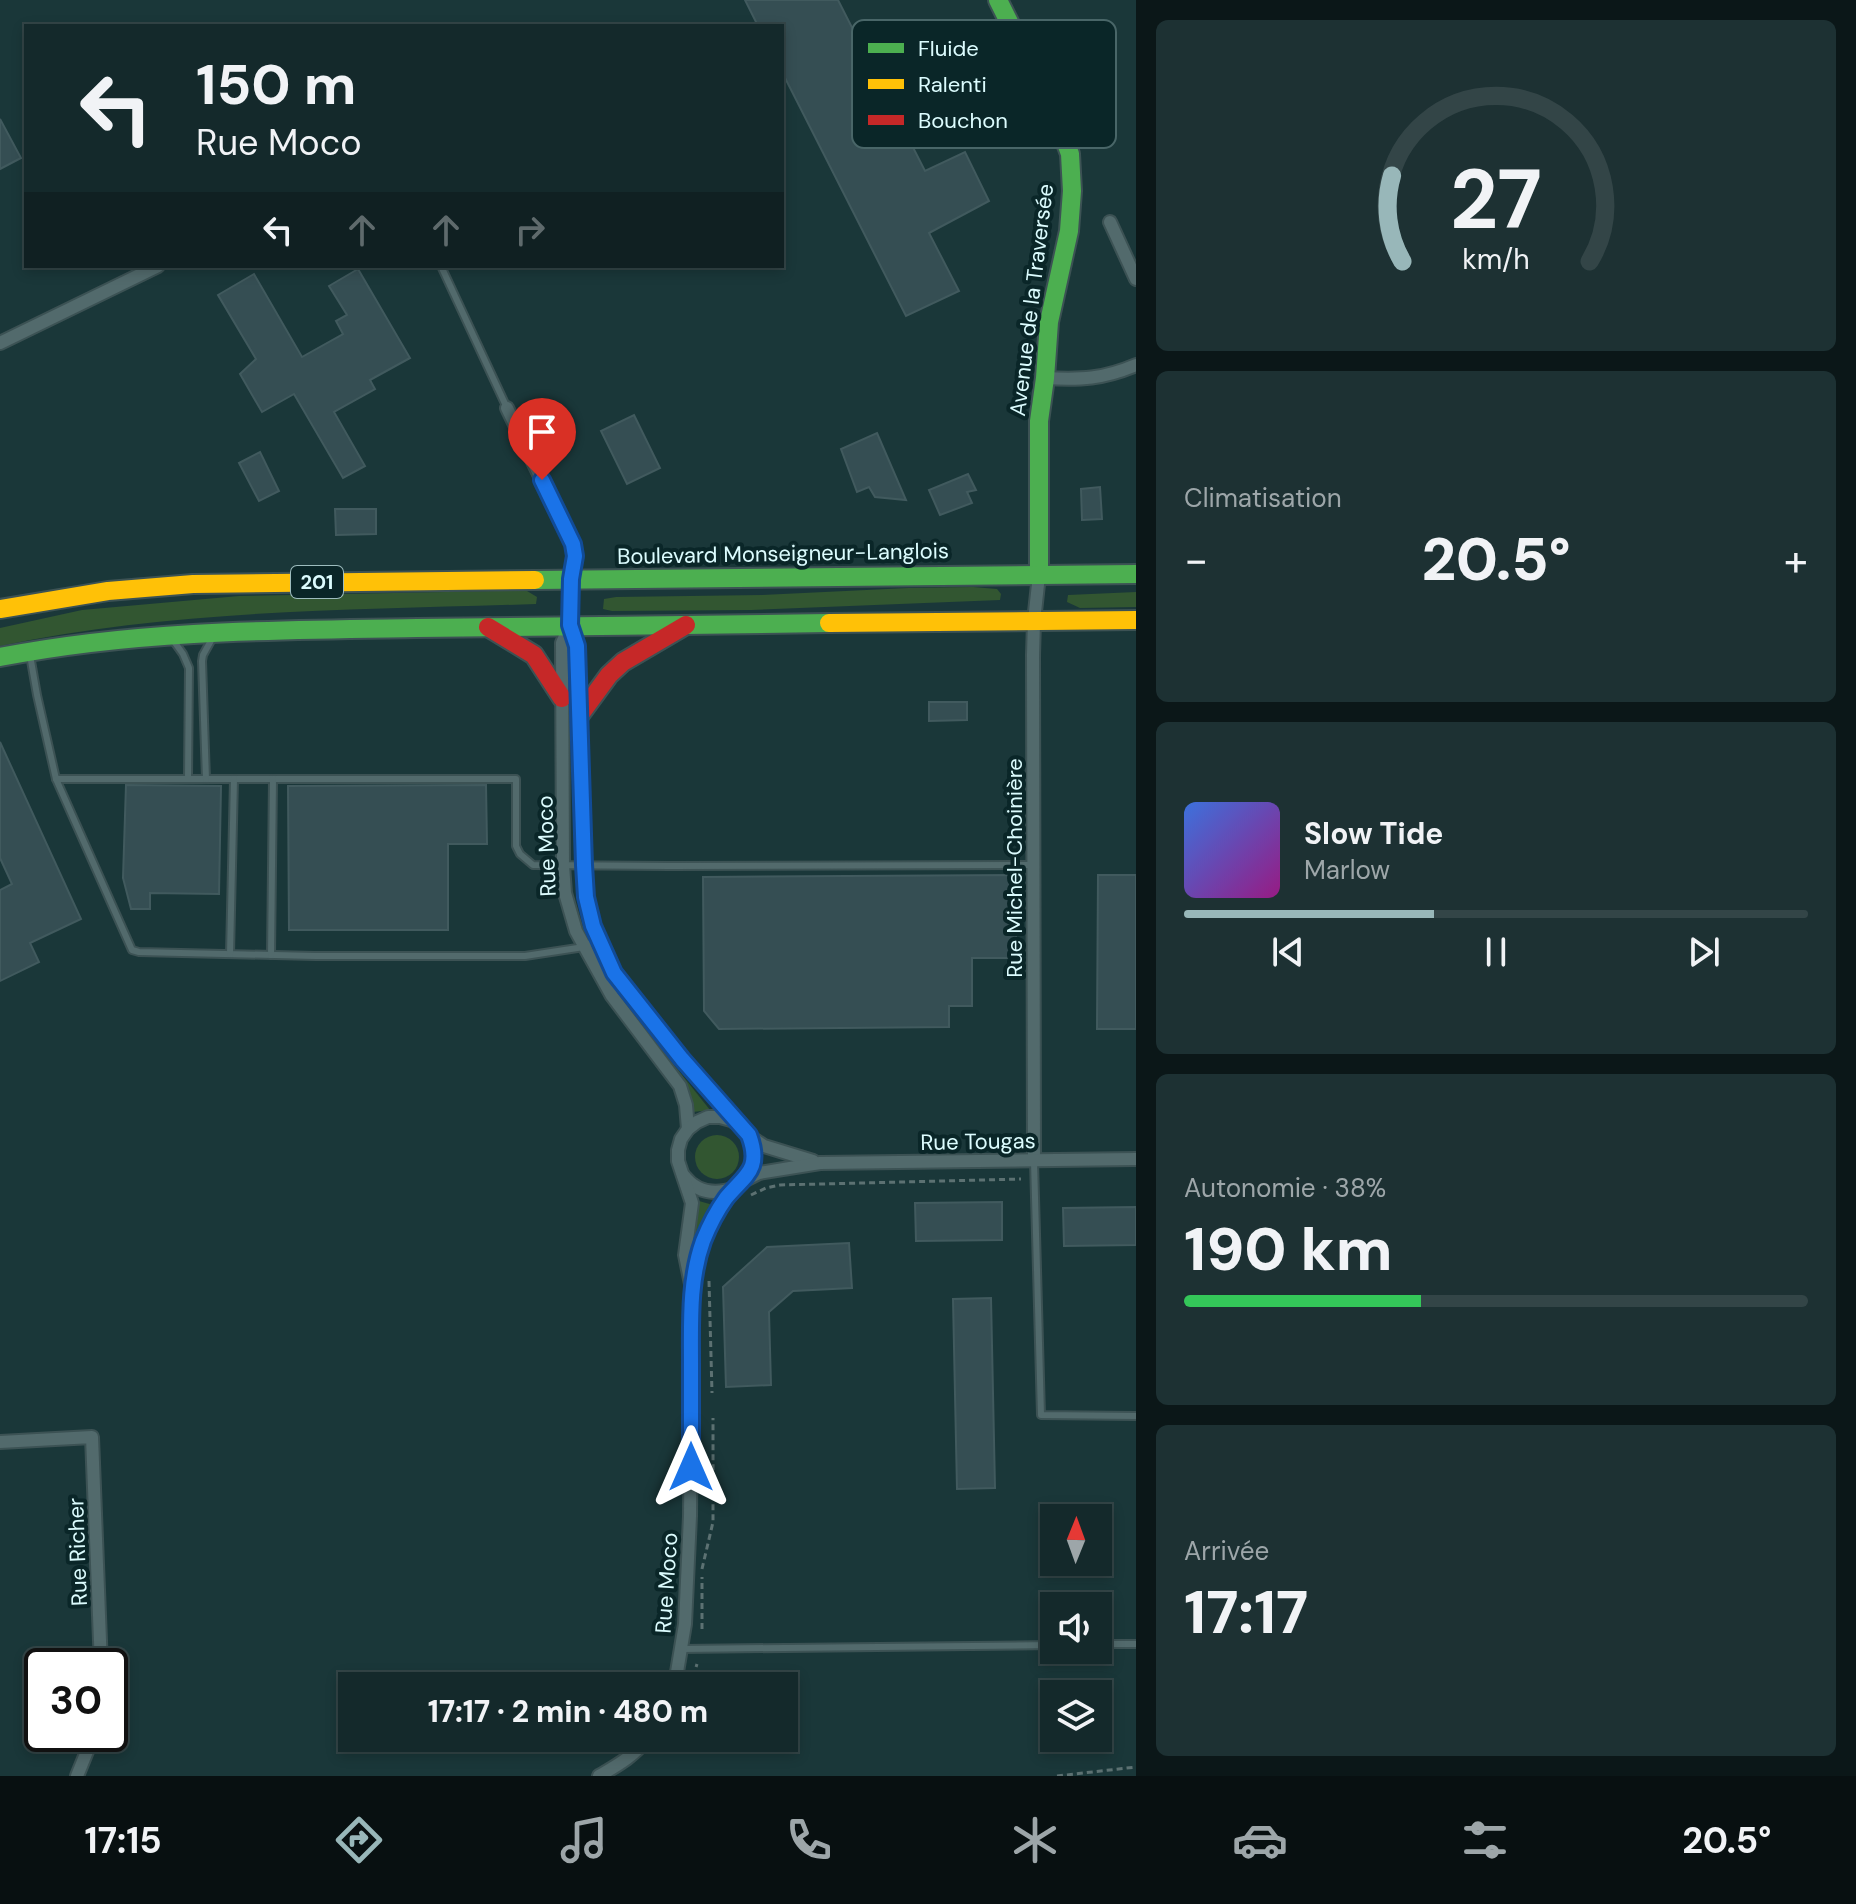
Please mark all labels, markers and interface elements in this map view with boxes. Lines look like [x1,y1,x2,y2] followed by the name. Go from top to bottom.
[852,20,1116,148] legend
[918,34,979,63] text: Fluide
[196,48,357,121] text: 150 m
[64,56,168,160] icon: left
[918,70,987,99] text: Ralenti
[918,106,1008,135] text: Bouchon
[196,119,362,166] text: Rue Moco
[1450,144,1542,253] text: 27
[1003,182,1060,418] street label: Avenue de la Traversée
[256,208,300,252] icon: left
[340,208,384,252] icon: ahead
[424,208,468,252] icon: ahead
[508,208,552,252] icon: right
[1462,241,1530,278] text: km/h
[508,398,576,480] pin
[520,410,564,454] icon: arrive
[1184,481,1342,515] text: Climatisation
[1421,520,1571,599] text: 20.5°
[1184,531,1208,589] text: −
[1784,531,1808,589] text: +
[617,536,949,571] street label: Boulevard Monseigneur-Langlois
[291,566,343,598] road number: 201
[1000,758,1029,978] street label: Rue Michel-Choinière
[530,795,563,897] street label: Rue Moco
[1304,814,1443,853] text: Slow Tide
[1304,853,1390,887] text: Marlow
[1266,930,1310,974] icon: previous
[1474,930,1518,974] icon: pause
[1682,930,1726,974] icon: next
[920,1126,1036,1157] street label: Rue Tougas
[1184,1171,1386,1205] text: Autonomie · 38%
[1184,1210,1392,1289] text: 190 km
[649,1425,733,1509] position arrow
[61,1497,94,1607] street label: Rue Richer
[1040,1504,1112,1576] north arrow
[1040,1504,1112,1752] map controls
[649,1532,684,1635] street label: Rue Moco
[1184,1534,1269,1568] text: Arrivée
[1184,1573,1308,1652] text: 17:17
[1040,1592,1112,1664] button: sound
[24,1648,128,1752] speed limit sign: 30
[1040,1680,1112,1752] button: layers
[428,1692,708,1731] text: 17:17 · 2 min · 480 m
[331,1812,387,1868] icon: directions
[556,1812,612,1868] icon: music
[781,1812,837,1868] icon: phone
[1007,1812,1063,1868] icon: climate
[1232,1812,1288,1868] icon: car
[1457,1812,1513,1868] icon: filters
[85,1817,162,1864] text: 17:15
[1682,1817,1771,1864] text: 20.5°

